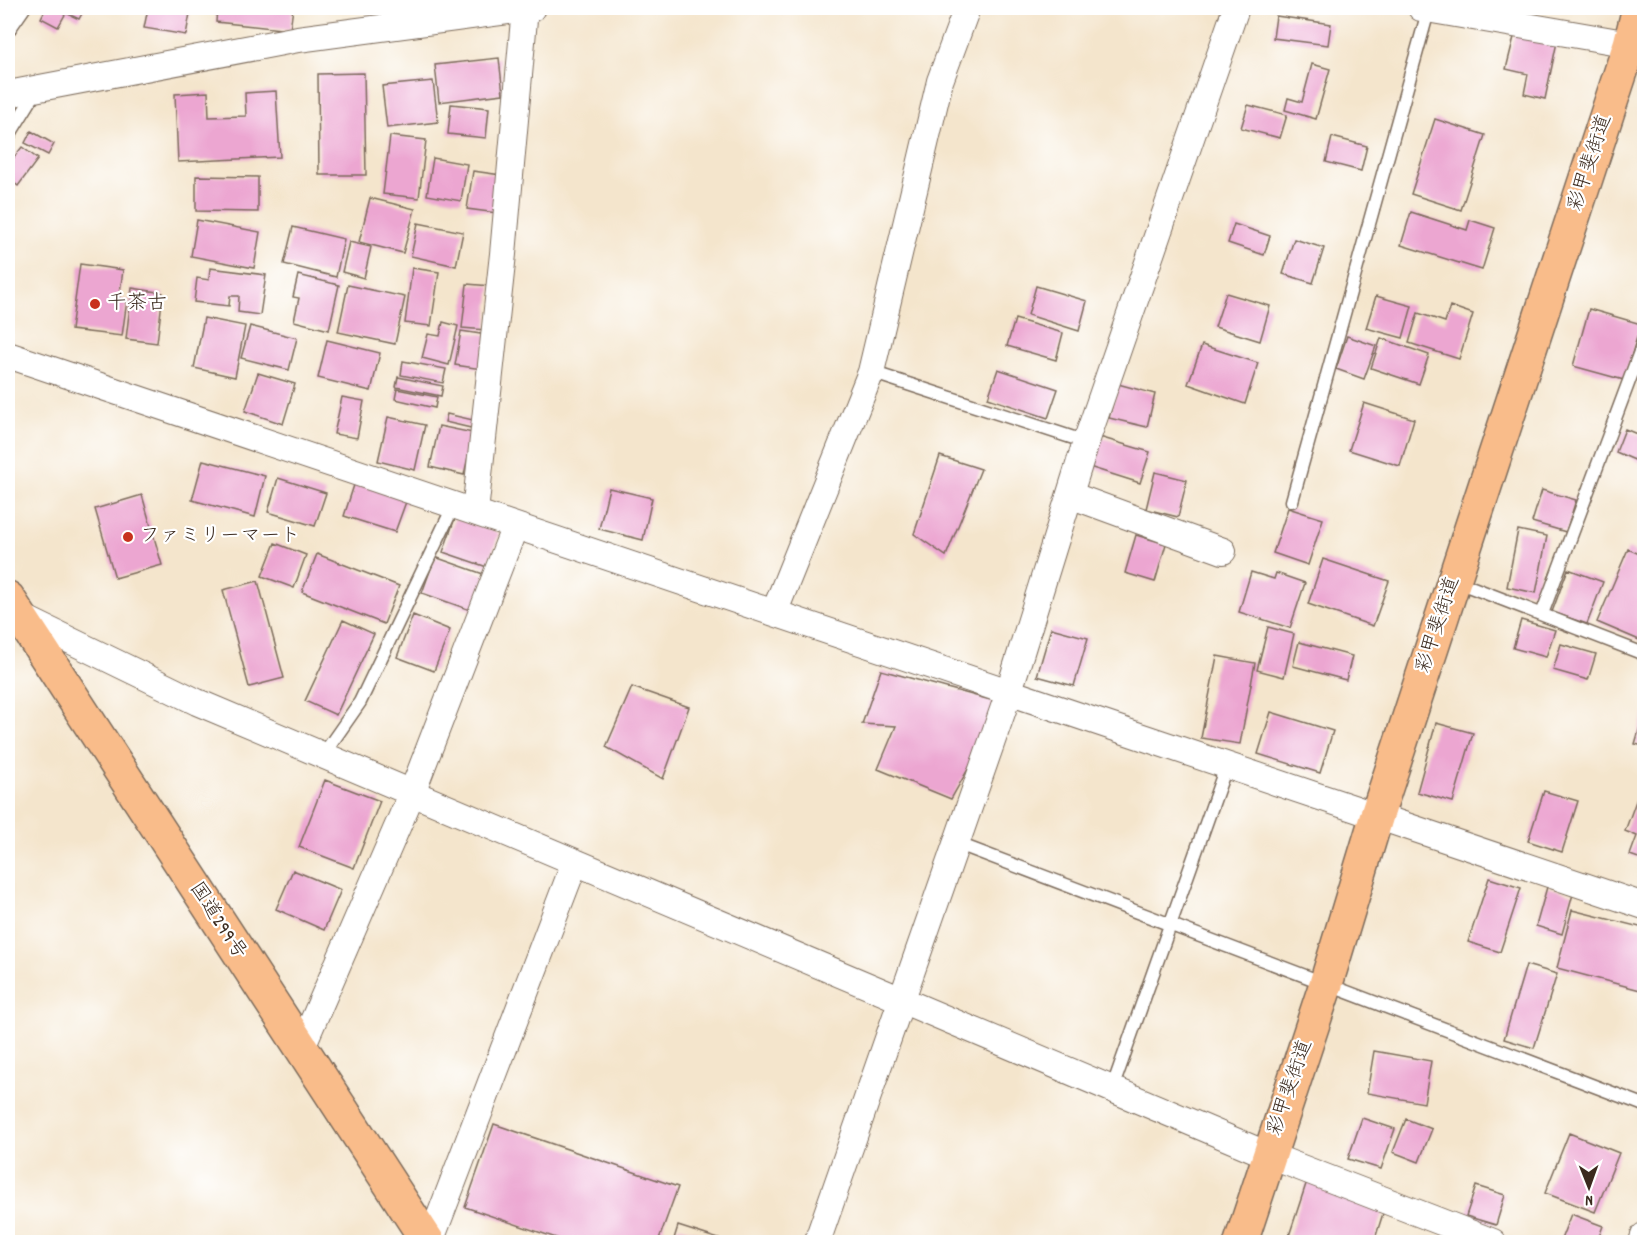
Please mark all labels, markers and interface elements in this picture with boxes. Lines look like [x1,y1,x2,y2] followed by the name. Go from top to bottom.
[1562,111,1620,215] street label: 彩甲斐街道
[107,290,167,318] place label: 千茶古
[88,297,102,311] marker: 千茶古
[140,523,300,551] place label: ファミリーマート
[121,530,135,544] marker: ファミリーマート
[1410,573,1468,677] street label: 彩甲斐街道
[182,877,252,965] street label: 国道299号
[1261,1036,1321,1140] street label: 彩甲斐街道
[1559,1157,1619,1217] north arrow
[1585,1188,1593,1211] text: N

